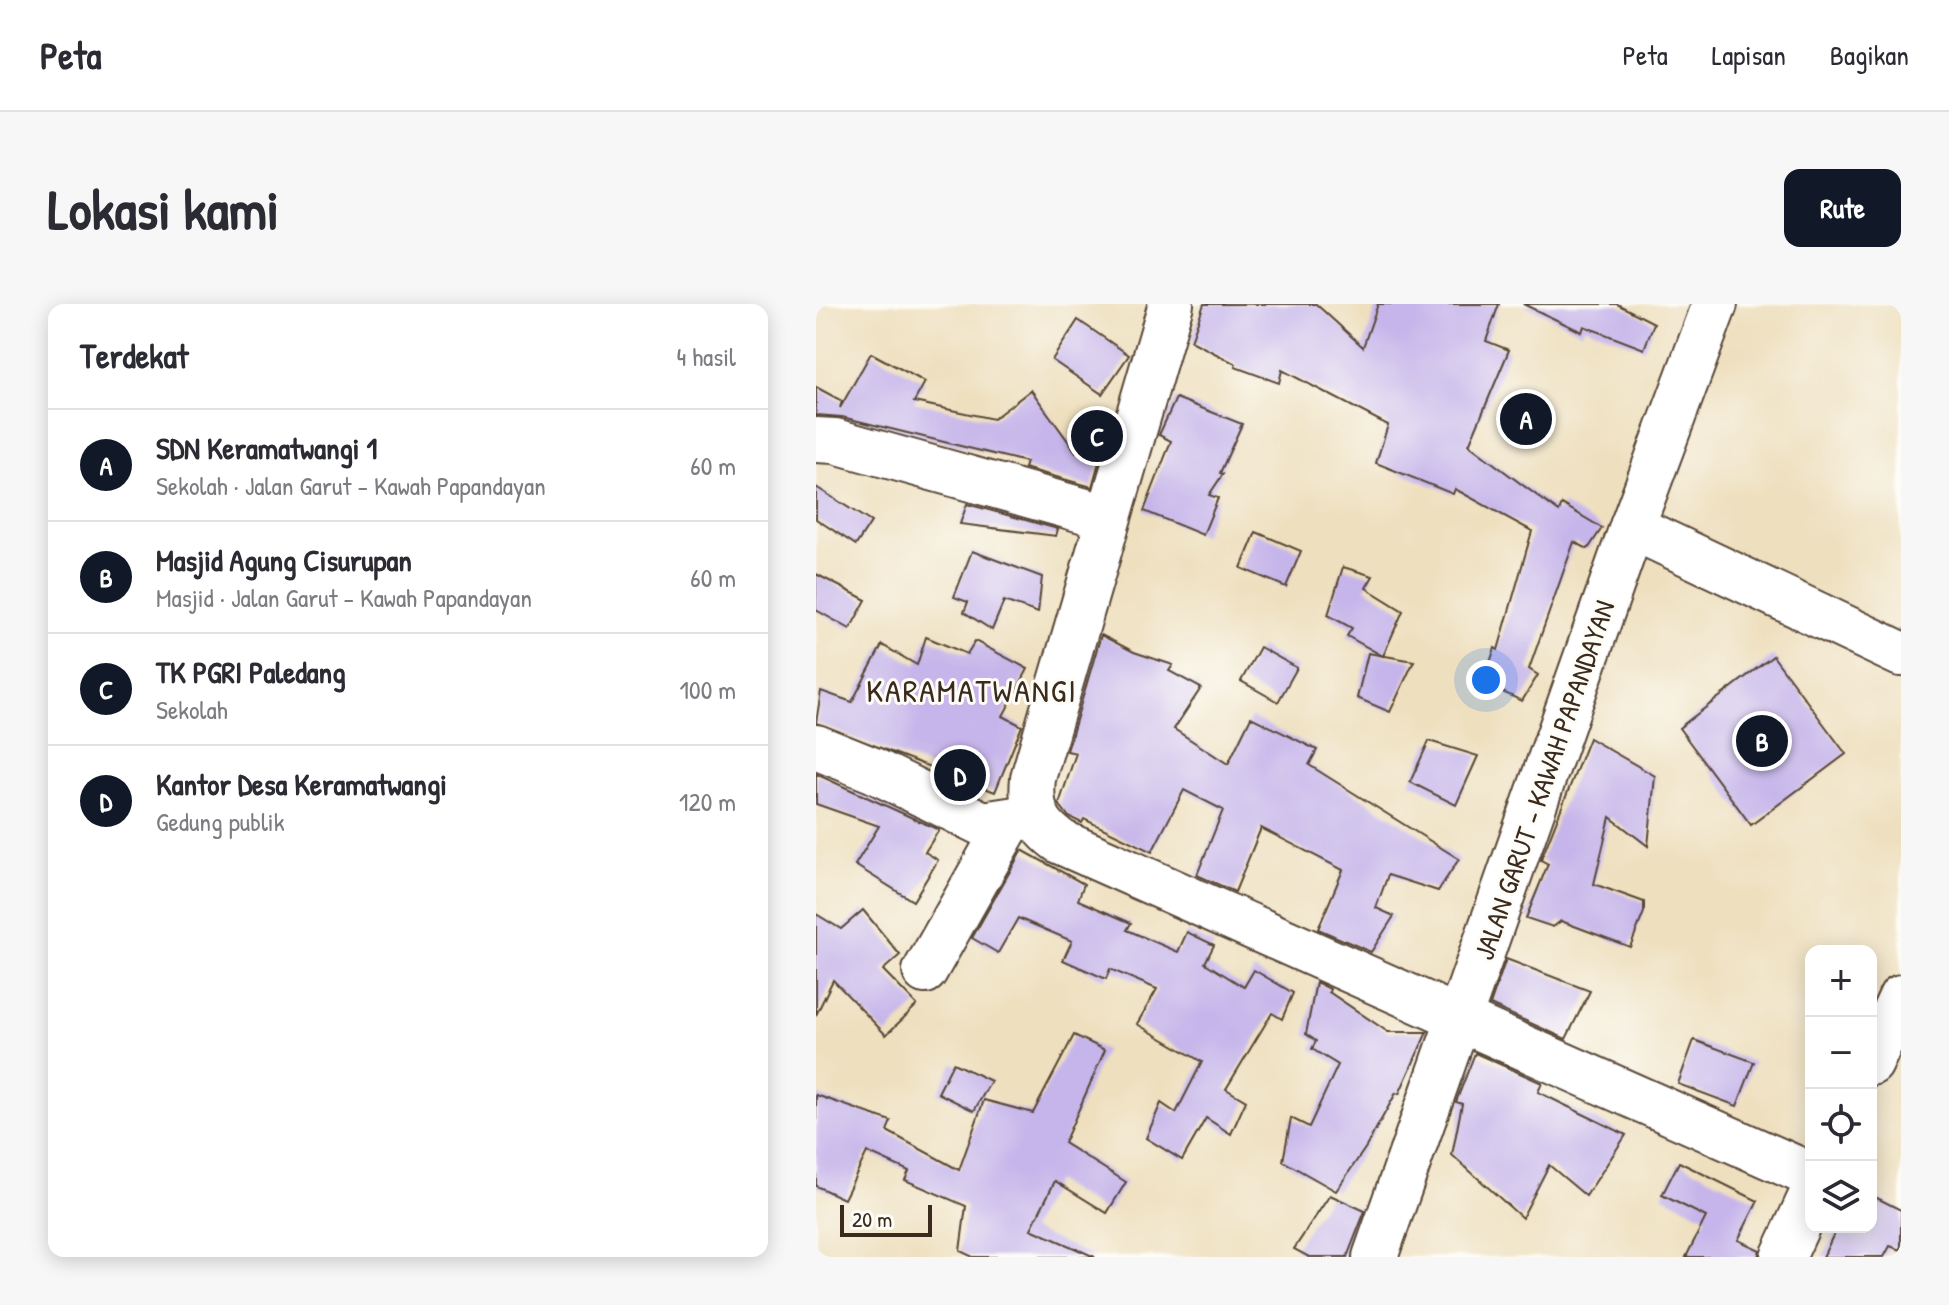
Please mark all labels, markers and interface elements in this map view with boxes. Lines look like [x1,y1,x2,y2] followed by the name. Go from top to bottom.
[40,29,101,81] text: Peta
[1623,36,1668,74] text: Peta
[1712,36,1786,74] text: Lapisan
[1830,36,1909,74] text: Bagikan
[1784,169,1901,247] button: Rute
[48,171,279,246] text: Lokasi kami
[80,333,188,379] text: Terdekat
[676,339,736,374] text: 4 hasil
[1500,389,1552,449] pin: A
[1071,406,1123,466] pin: C
[156,428,377,468] text: SDN Keramatwangi 1
[100,448,112,483] text: A
[690,448,736,483] text: 60 m
[156,468,546,503] text: Sekolah · Jalan Garut - Kawah Papandayan
[156,540,412,580] text: Masjid Agung Cisurupan
[99,560,113,595] text: B
[690,560,736,595] text: 60 m
[156,580,532,615] text: Masjid · Jalan Garut - Kawah Papandayan
[1465,595,1623,965] street label: JALAN GARUT - KAWAH PAPANDAYAN
[156,652,346,692] text: TK PGRI Paledang
[1466,660,1506,700] your location
[866,669,1078,712] district label: KARAMATWANGI
[99,672,113,707] text: C
[680,672,736,707] text: 100 m
[156,692,228,727] text: Sekolah
[1736,711,1788,771] pin: B
[934,745,986,805] pin: D
[156,764,447,804] text: Kantor Desa Keramatwangi
[100,784,112,819] text: D
[679,784,736,819] text: 120 m
[156,804,284,839] text: Gedung publik
[1805,945,1877,1233] map controls
[1805,945,1877,1017] button: +
[1805,1017,1877,1089] button: −
[1805,1089,1877,1161] button: locate
[1805,1161,1877,1233] button: layers
[840,1201,932,1237] scale bar
[852,1204,892,1234] text: 20 m

